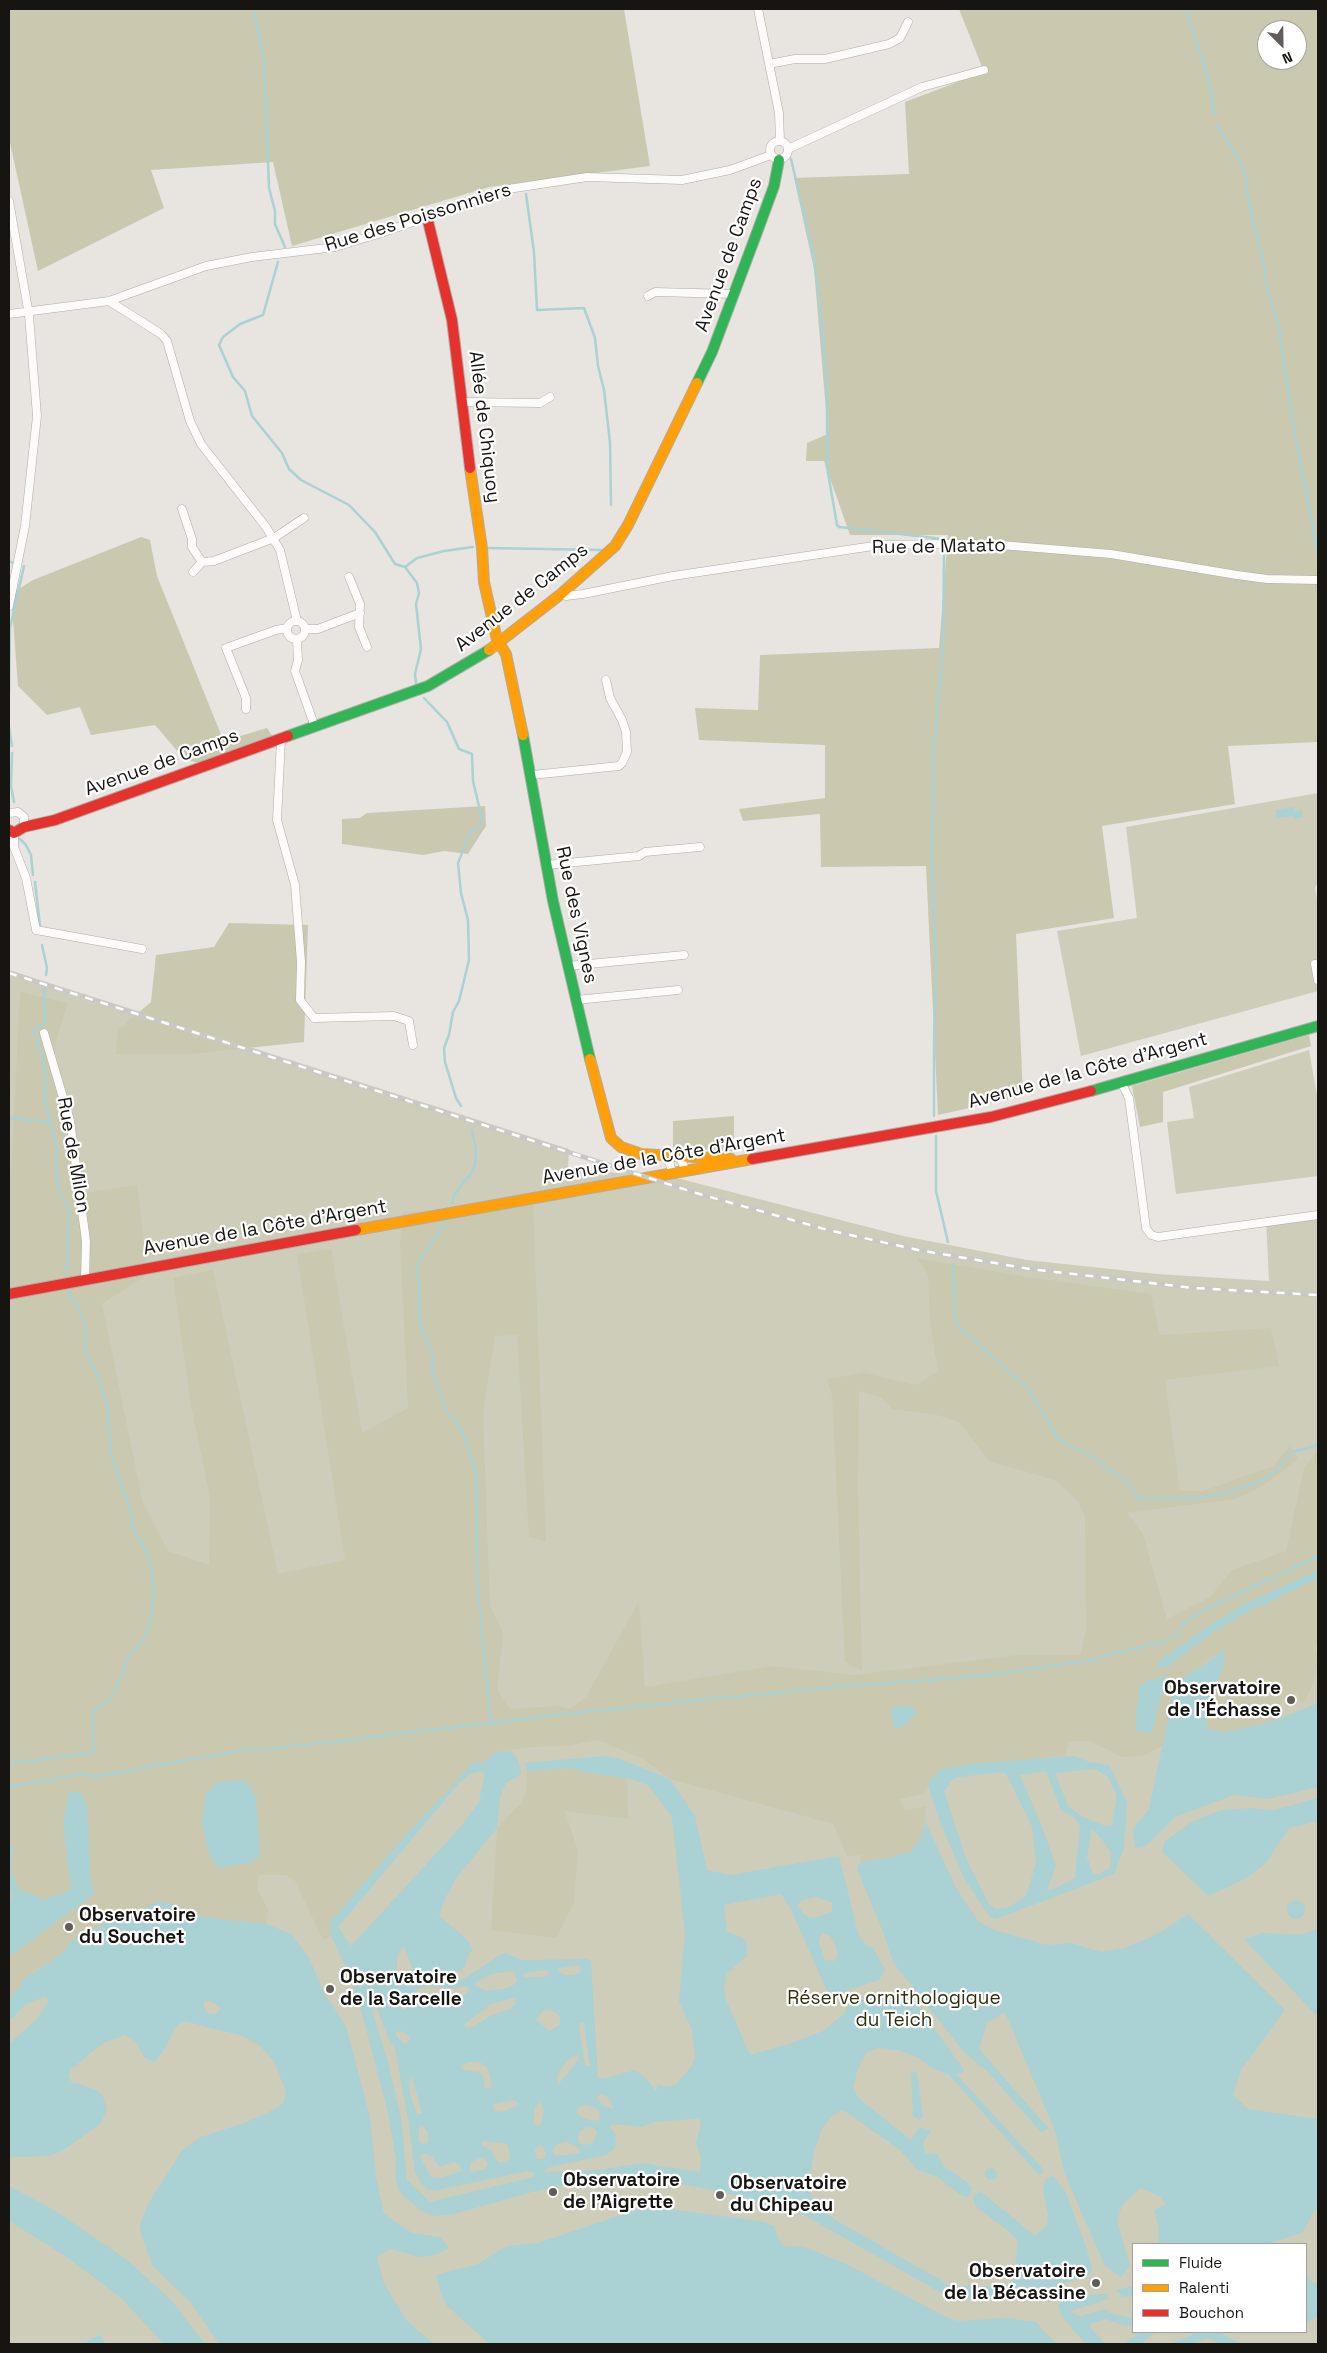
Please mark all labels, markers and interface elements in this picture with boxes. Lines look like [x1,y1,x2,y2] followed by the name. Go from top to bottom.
[1257,20,1307,70] north arrow
[1280,48,1295,68] text: N
[691,175,767,335] street label: Avenue de Camps
[322,179,514,257] street label: Rue des Poissonniers
[463,350,505,504] street label: Allée de Chiquoy
[872,534,1006,560] street label: Rue de Matato
[451,539,593,657] street label: Avenue de Camps
[82,725,242,801] street label: Avenue de Camps
[550,844,602,986] street label: Rue des Vignes
[966,1028,1210,1114] street label: Avenue de la Côte d'Argent
[52,1095,94,1215] street label: Rue de Milon
[541,1124,787,1190] street label: Avenue de la Côte d'Argent
[142,1195,388,1261] street label: Avenue de la Côte d'Argent
[1164,1678,1281,1722] place label: Observatoire de l'Échasse
[1285,1694,1297,1706] marker: Observatoire de l'Échasse
[79,1905,196,1949] place label: Observatoire du Souchet
[63,1921,75,1933] marker: Observatoire du Souchet
[340,1967,462,2011] place label: Observatoire de la Sarcelle
[324,1983,336,1995] marker: Observatoire de la Sarcelle
[787,1988,1001,2032] park label: Réserve ornithologique du Teich
[563,2170,680,2214] place label: Observatoire de l'Aigrette
[730,2173,847,2217] place label: Observatoire du Chipeau
[547,2186,559,2198] marker: Observatoire de l'Aigrette
[714,2189,726,2201] marker: Observatoire du Chipeau
[1132,2243,1307,2333] legend
[1179,2253,1222,2272] text: Fluide
[944,2261,1086,2305] place label: Observatoire de la Bécassine
[1090,2277,1102,2289] marker: Observatoire de la Bécassine
[1179,2278,1229,2297] text: Ralenti
[1179,2303,1244,2322] text: Bouchon

